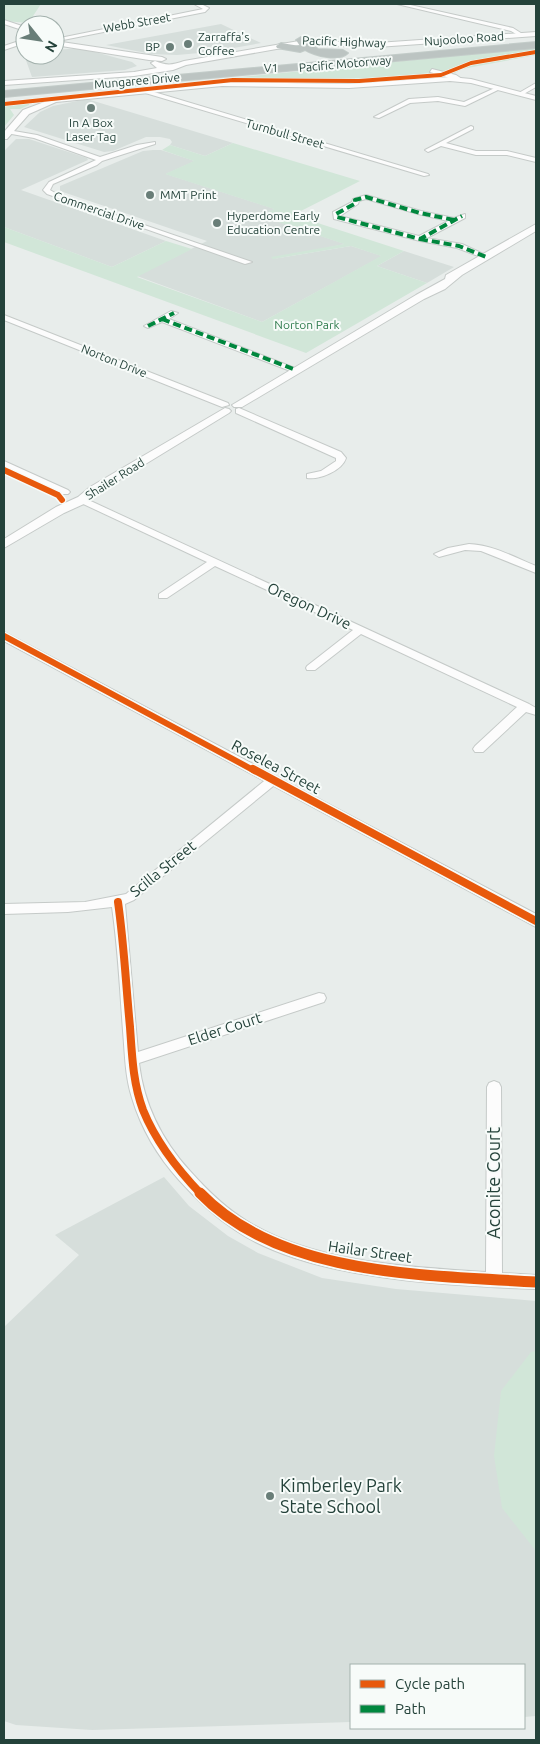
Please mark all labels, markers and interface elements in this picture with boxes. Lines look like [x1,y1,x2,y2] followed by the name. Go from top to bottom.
[102,10,172,35] street label: Webb Street
[15,15,65,65] north arrow
[424,29,504,48] street label: Nujooloo Road
[198,30,249,57] place label: Zarraffa's Coffee
[302,34,386,49] street label: Pacific Highway
[42,38,61,55] text: N
[182,38,194,50] marker: Zarraffa's Coffee
[145,40,160,53] place label: BP
[164,41,176,53] marker: BP
[298,53,392,74] street label: Pacific Motorway
[264,61,278,74] street label: V1
[93,70,180,91] street label: Mungaree Drive
[85,102,97,114] marker: In A Box Laser Tag
[66,116,116,143] place label: In A Box Laser Tag
[244,116,326,151] street label: Turnbull Street
[160,188,217,201] place label: MMT Print
[52,189,146,232] street label: Commercial Drive
[144,189,156,201] marker: MMT Print
[227,209,320,236] place label: Hyperdome Early Education Centre
[211,217,223,229] marker: Hyperdome Early Education Centre
[274,318,340,331] park label: Norton Park
[79,341,149,380] street label: Norton Drive
[83,455,147,502] street label: Shailer Road
[265,579,354,632] street label: Oregon Drive
[229,736,324,797] street label: Roselea Street
[126,837,199,900] street label: Scilla Street
[186,1009,264,1048] street label: Elder Court
[483,1127,503,1239] street label: Aconite Court
[327,1237,413,1266] street label: Hailar Street
[280,1475,402,1516] place label: Kimberley Park State School
[264,1490,276,1502] marker: Kimberley Park State School
[350,1664,525,1729] legend
[395,1675,465,1692] text: Cycle path
[395,1700,426,1717] text: Path

